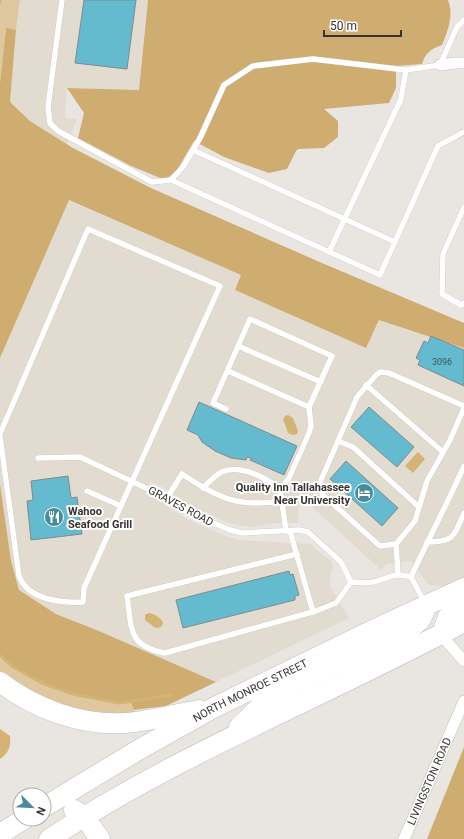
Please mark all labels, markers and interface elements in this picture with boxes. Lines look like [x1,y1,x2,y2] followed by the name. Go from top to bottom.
[324,12,401,38] scale bar
[330,19,357,33] text: 50 m
[432,357,452,367] house number: 3096
[236,481,350,507] place label: Quality Inn Tallahassee Near University
[353,482,375,504] hotel icon: Quality Inn Tallahassee Near University
[146,484,216,529] street label: GRAVES ROAD
[68,505,132,531] place label: Wahoo Seafood Grill
[43,506,65,528] restaurant icon: Wahoo Seafood Grill
[191,657,310,725] street label: NORTH MONROE STREET
[405,736,454,827] street label: LIVINGSTON ROAD
[12,787,52,827] north arrow
[33,805,48,817] text: N

